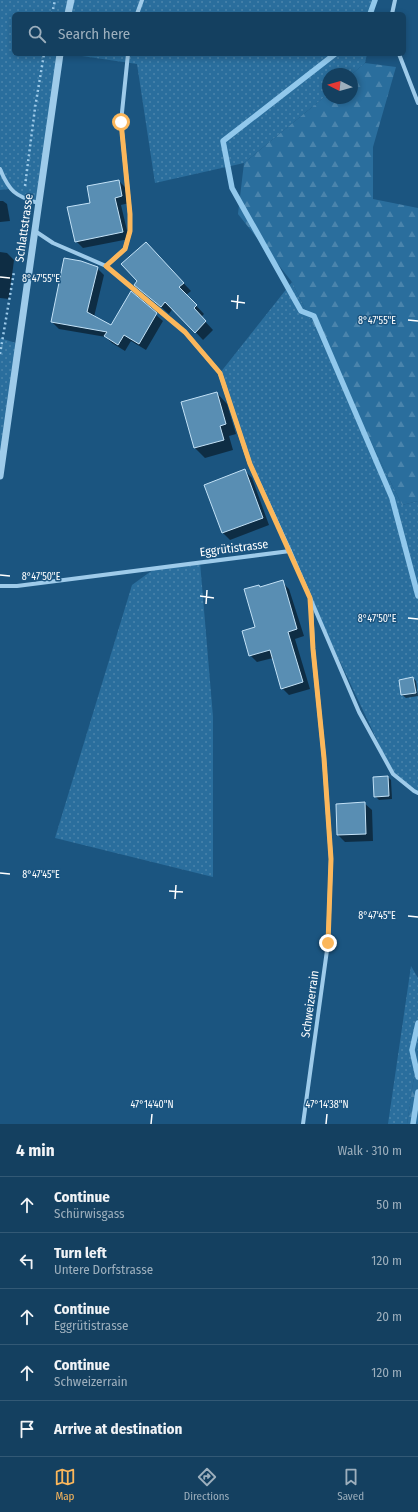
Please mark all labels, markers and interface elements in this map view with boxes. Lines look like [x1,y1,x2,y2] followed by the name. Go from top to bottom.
[12,12,406,56] search box
[26,23,48,45] icon: search
[58,25,130,43] text: Search here
[322,68,358,104] north arrow
[112,113,130,131] route start
[12,193,36,263] street label: Schlattstrasse
[22,273,60,285] text: 8°47'55"E
[358,315,396,327] text: 8°47'55"E
[199,537,269,559] street label: Eggrütistrasse
[22,571,61,583] text: 8°47'50"E
[358,613,397,625] text: 8°47'50"E
[22,869,60,881] text: 8°47'45"E
[358,910,396,922] text: 8°47'45"E
[319,934,337,952] route end
[298,969,322,1039] street label: Schweizerrain
[130,1099,174,1111] text: 47°14'40"N
[306,1099,348,1111] text: 47°14'38"N
[16,1140,55,1161] text: 4 min
[338,1143,402,1158] text: Walk · 310 m
[54,1188,110,1206] text: Continue
[16,1194,38,1216] icon: ahead
[376,1197,402,1212] text: 50 m
[54,1206,125,1221] text: Schürwisgass
[54,1244,107,1262] text: Turn left
[16,1250,38,1272] icon: left
[371,1253,402,1268] text: 120 m
[54,1262,153,1277] text: Untere Dorfstrasse
[54,1300,110,1318] text: Continue
[16,1306,38,1328] icon: ahead
[376,1309,402,1324] text: 20 m
[54,1318,129,1333] text: Eggrütistrasse
[54,1356,110,1374] text: Continue
[16,1362,38,1384] icon: ahead
[371,1365,402,1380] text: 120 m
[54,1374,128,1389] text: Schweizerrain
[16,1418,38,1440] icon: arrive
[54,1420,182,1438] text: Arrive at destination
[54,1466,76,1503] tab: Map
[184,1466,229,1503] tab: Directions
[337,1466,364,1503] tab: Saved

